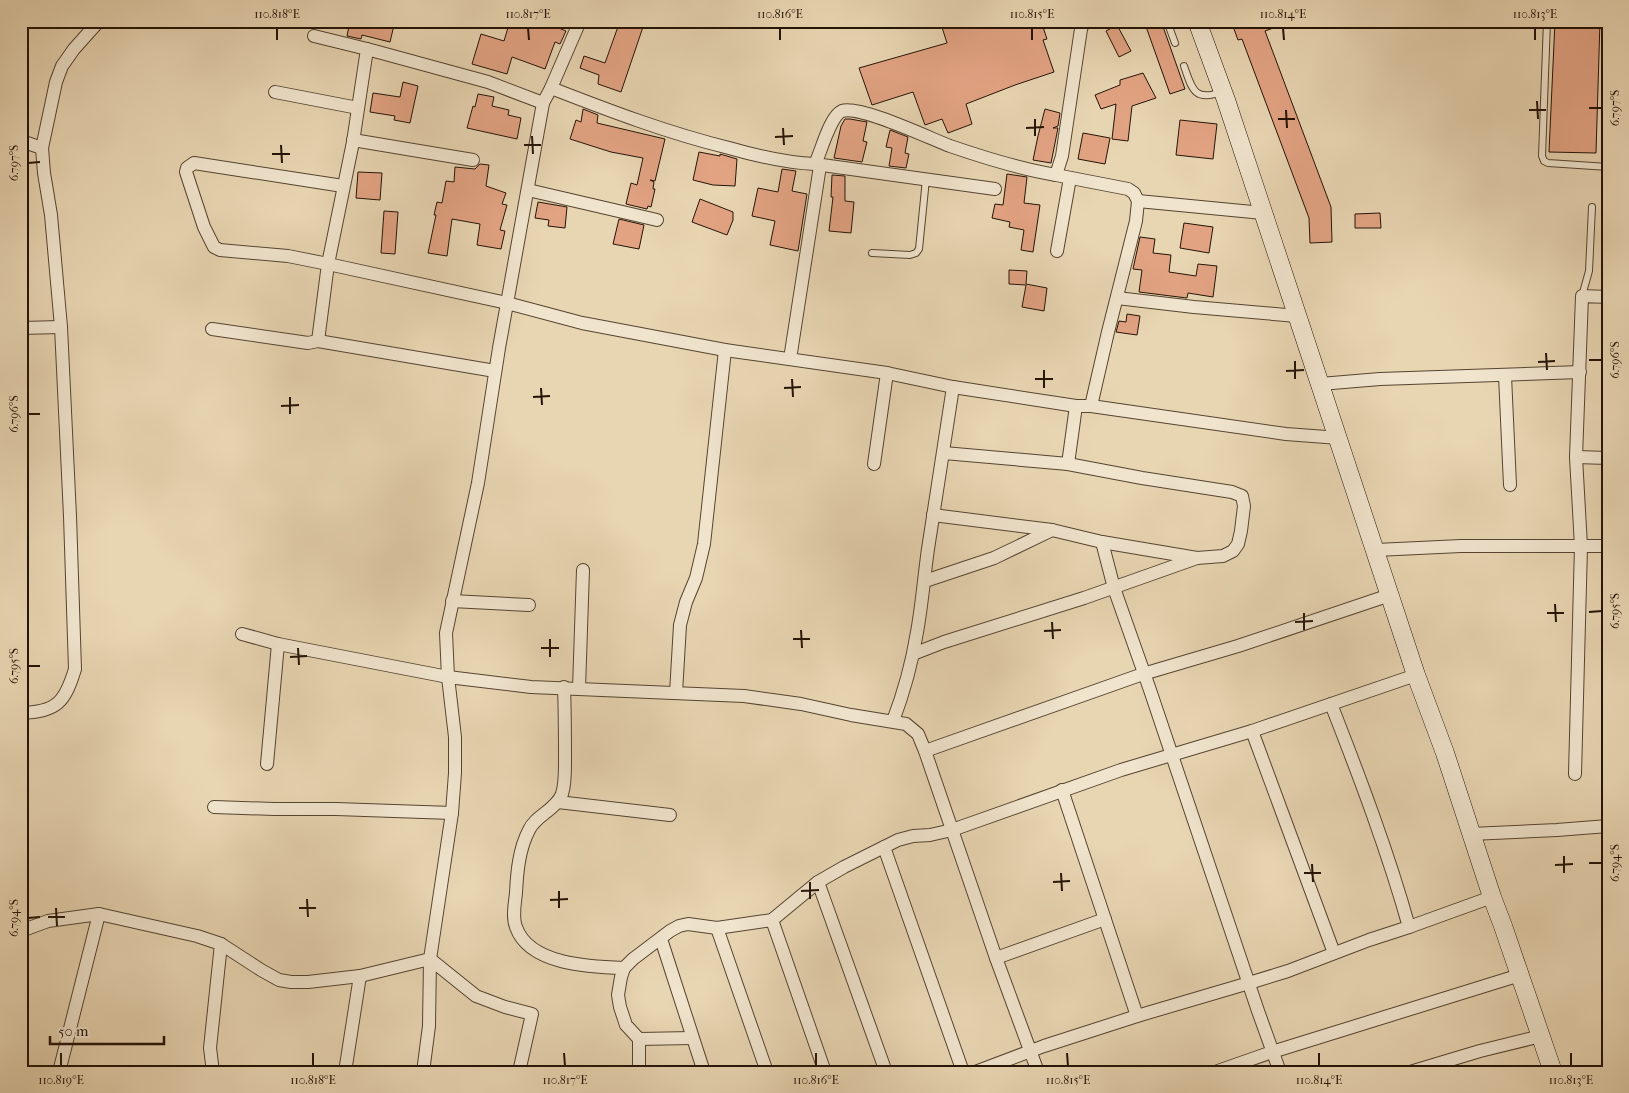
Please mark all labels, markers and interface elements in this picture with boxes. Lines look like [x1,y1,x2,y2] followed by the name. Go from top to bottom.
[254,7,300,21] text: 110.818°E
[505,7,551,21] text: 110.817°E
[757,7,803,21] text: 110.816°E
[1010,7,1054,21] text: 110.815°E
[1260,7,1306,21] text: 110.814°E
[1513,7,1557,21] text: 110.813°E
[1608,90,1622,126] text: 6.797°S
[7,145,21,181] text: 6.797°S
[1608,341,1622,379] text: 6.796°S
[7,395,21,433] text: 6.796°S
[1608,593,1622,629] text: 6.795°S
[7,648,21,684] text: 6.795°S
[1608,844,1622,882] text: 6.794°S
[7,899,21,937] text: 6.794°S
[50,1013,164,1045] scale bar
[58,1022,89,1040] text: 50 m
[38,1073,84,1087] text: 110.819°E
[290,1073,336,1087] text: 110.818°E
[542,1073,588,1087] text: 110.817°E
[793,1073,839,1087] text: 110.816°E
[1046,1073,1090,1087] text: 110.815°E
[1296,1073,1342,1087] text: 110.814°E
[1549,1073,1593,1087] text: 110.813°E

